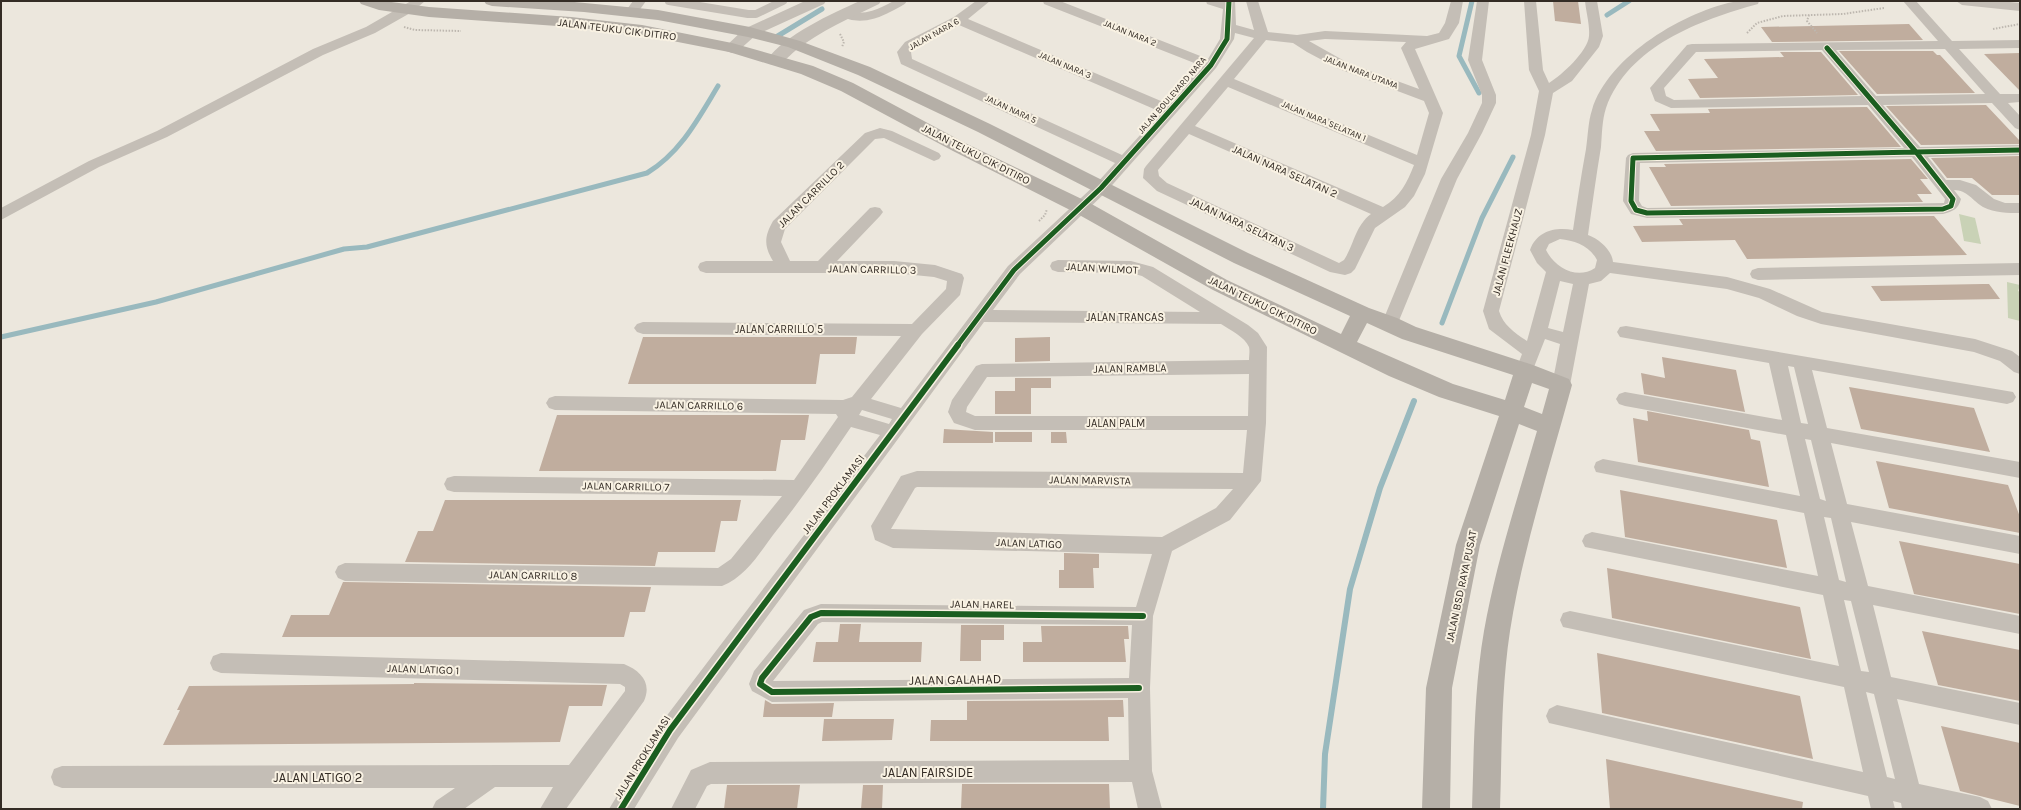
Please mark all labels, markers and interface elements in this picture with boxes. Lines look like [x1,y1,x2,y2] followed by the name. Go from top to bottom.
[557,16,677,43] street label: JALAN TEUKU CIK DITIRO
[907,16,961,52] street label: JALAN NARA 6
[1102,18,1158,48] street label: JALAN NARA 2
[1037,49,1093,81] street label: JALAN NARA 3
[1323,53,1399,91] street label: JALAN NARA UTAMA
[1136,55,1208,135] street label: JALAN BOULEVARD NARA
[984,93,1038,125] street label: JALAN NARA 5
[1280,99,1368,143] street label: JALAN NARA SELATAN 1
[920,122,1032,187] street label: JALAN TEUKU CIK DITIRO
[1230,142,1339,200] street label: JALAN NARA SELATAN 2
[776,159,847,230] street label: JALAN CARRILLO 2
[1188,195,1296,254] street label: JALAN NARA SELATAN 3
[1490,207,1525,297] street label: JALAN FLEEKHAUZ
[1066,260,1139,277] street label: JALAN WILMOT
[828,262,916,277] street label: JALAN CARRILLO 3
[1206,273,1319,338] street label: JALAN TEUKU CIK DITIRO
[1086,311,1164,324] street label: JALAN TRANCAS
[735,323,823,336] street label: JALAN CARRILLO 5
[1093,361,1167,376] street label: JALAN RAMBLA
[655,398,743,413] street label: JALAN CARRILLO 6
[1087,417,1145,430] street label: JALAN PALM
[799,452,867,536] street label: JALAN PROKLAMASI
[1049,473,1132,488] street label: JALAN MARVISTA
[582,479,670,494] street label: JALAN CARRILLO 7
[1443,529,1480,643] street label: JALAN BSD RAYA PUSAT
[996,536,1062,551] street label: JALAN LATIGO
[489,568,578,583] street label: JALAN CARRILLO 8
[950,597,1015,612] street label: JALAN HAREL
[387,662,459,677] street label: JALAN LATIGO 1
[909,671,1001,688] street label: JALAN GALAHAD
[612,713,673,801] street label: JALAN PROKLAMASI
[883,765,973,780] street label: JALAN FAIRSIDE
[274,770,362,785] street label: JALAN LATIGO 2

